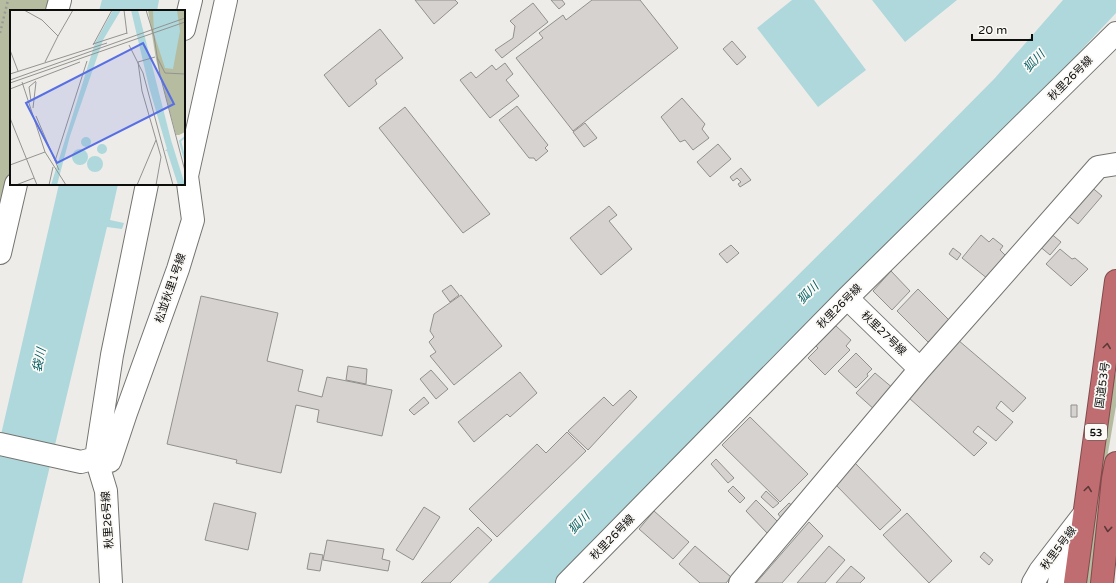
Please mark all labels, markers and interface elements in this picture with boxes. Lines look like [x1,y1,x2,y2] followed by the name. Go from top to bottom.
[10,10,185,185] inset map
[972,16,1032,42] scale bar
[978,23,1007,37] text: 20 m
[1021,46,1049,75] water label: 狐川
[1045,53,1095,103] street label: 秋里26号線
[152,252,188,325] street label: 松並秋里1号線
[795,278,823,306] water label: 狐川
[814,281,864,331] street label: 秋里26号線
[858,309,909,358] street label: 秋里27号線
[1102,343,1111,349] one-way arrow
[30,345,49,373] water label: 袋川
[1093,361,1112,409] street label: 国道53号
[1085,424,1107,440] road number: 53
[1083,486,1092,492] one-way arrow
[99,491,116,549] street label: 秋里26号線
[566,508,594,536] water label: 狐川
[588,512,637,563] street label: 秋里26号線
[1038,524,1079,573] street label: 秋里5号線
[1104,526,1113,532] one-way arrow

